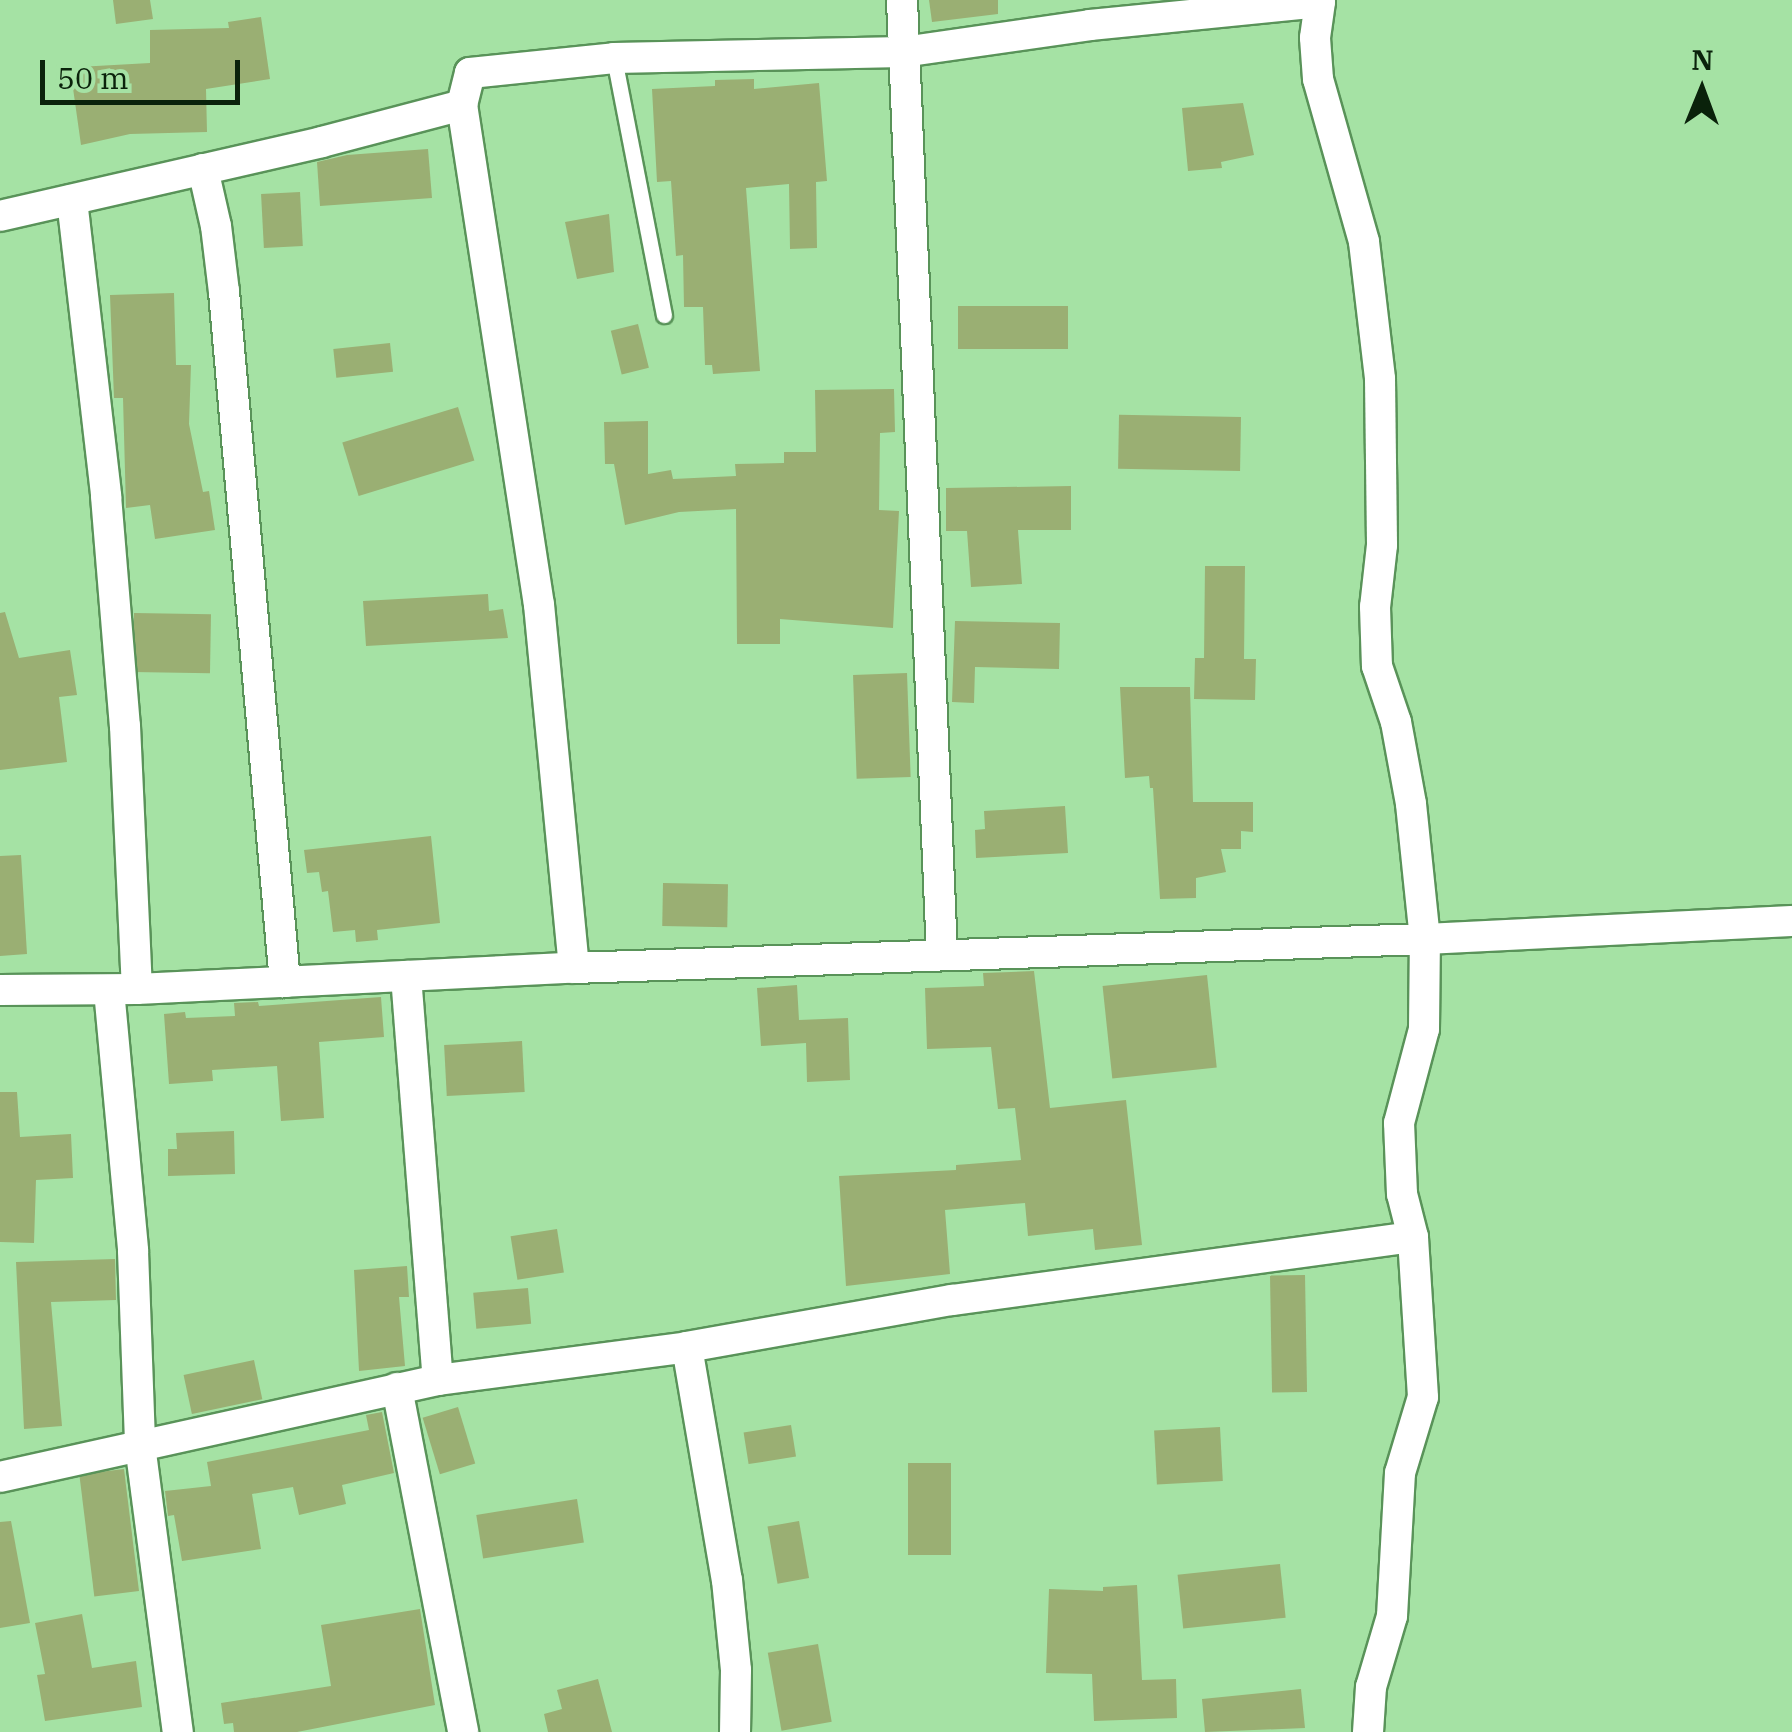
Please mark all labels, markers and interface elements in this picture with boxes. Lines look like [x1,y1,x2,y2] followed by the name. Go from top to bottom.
[45,40,245,102] scale bar
[1652,40,1752,140] north arrow
[1691,41,1714,78] text: N
[57,58,129,97] text: 50 m

